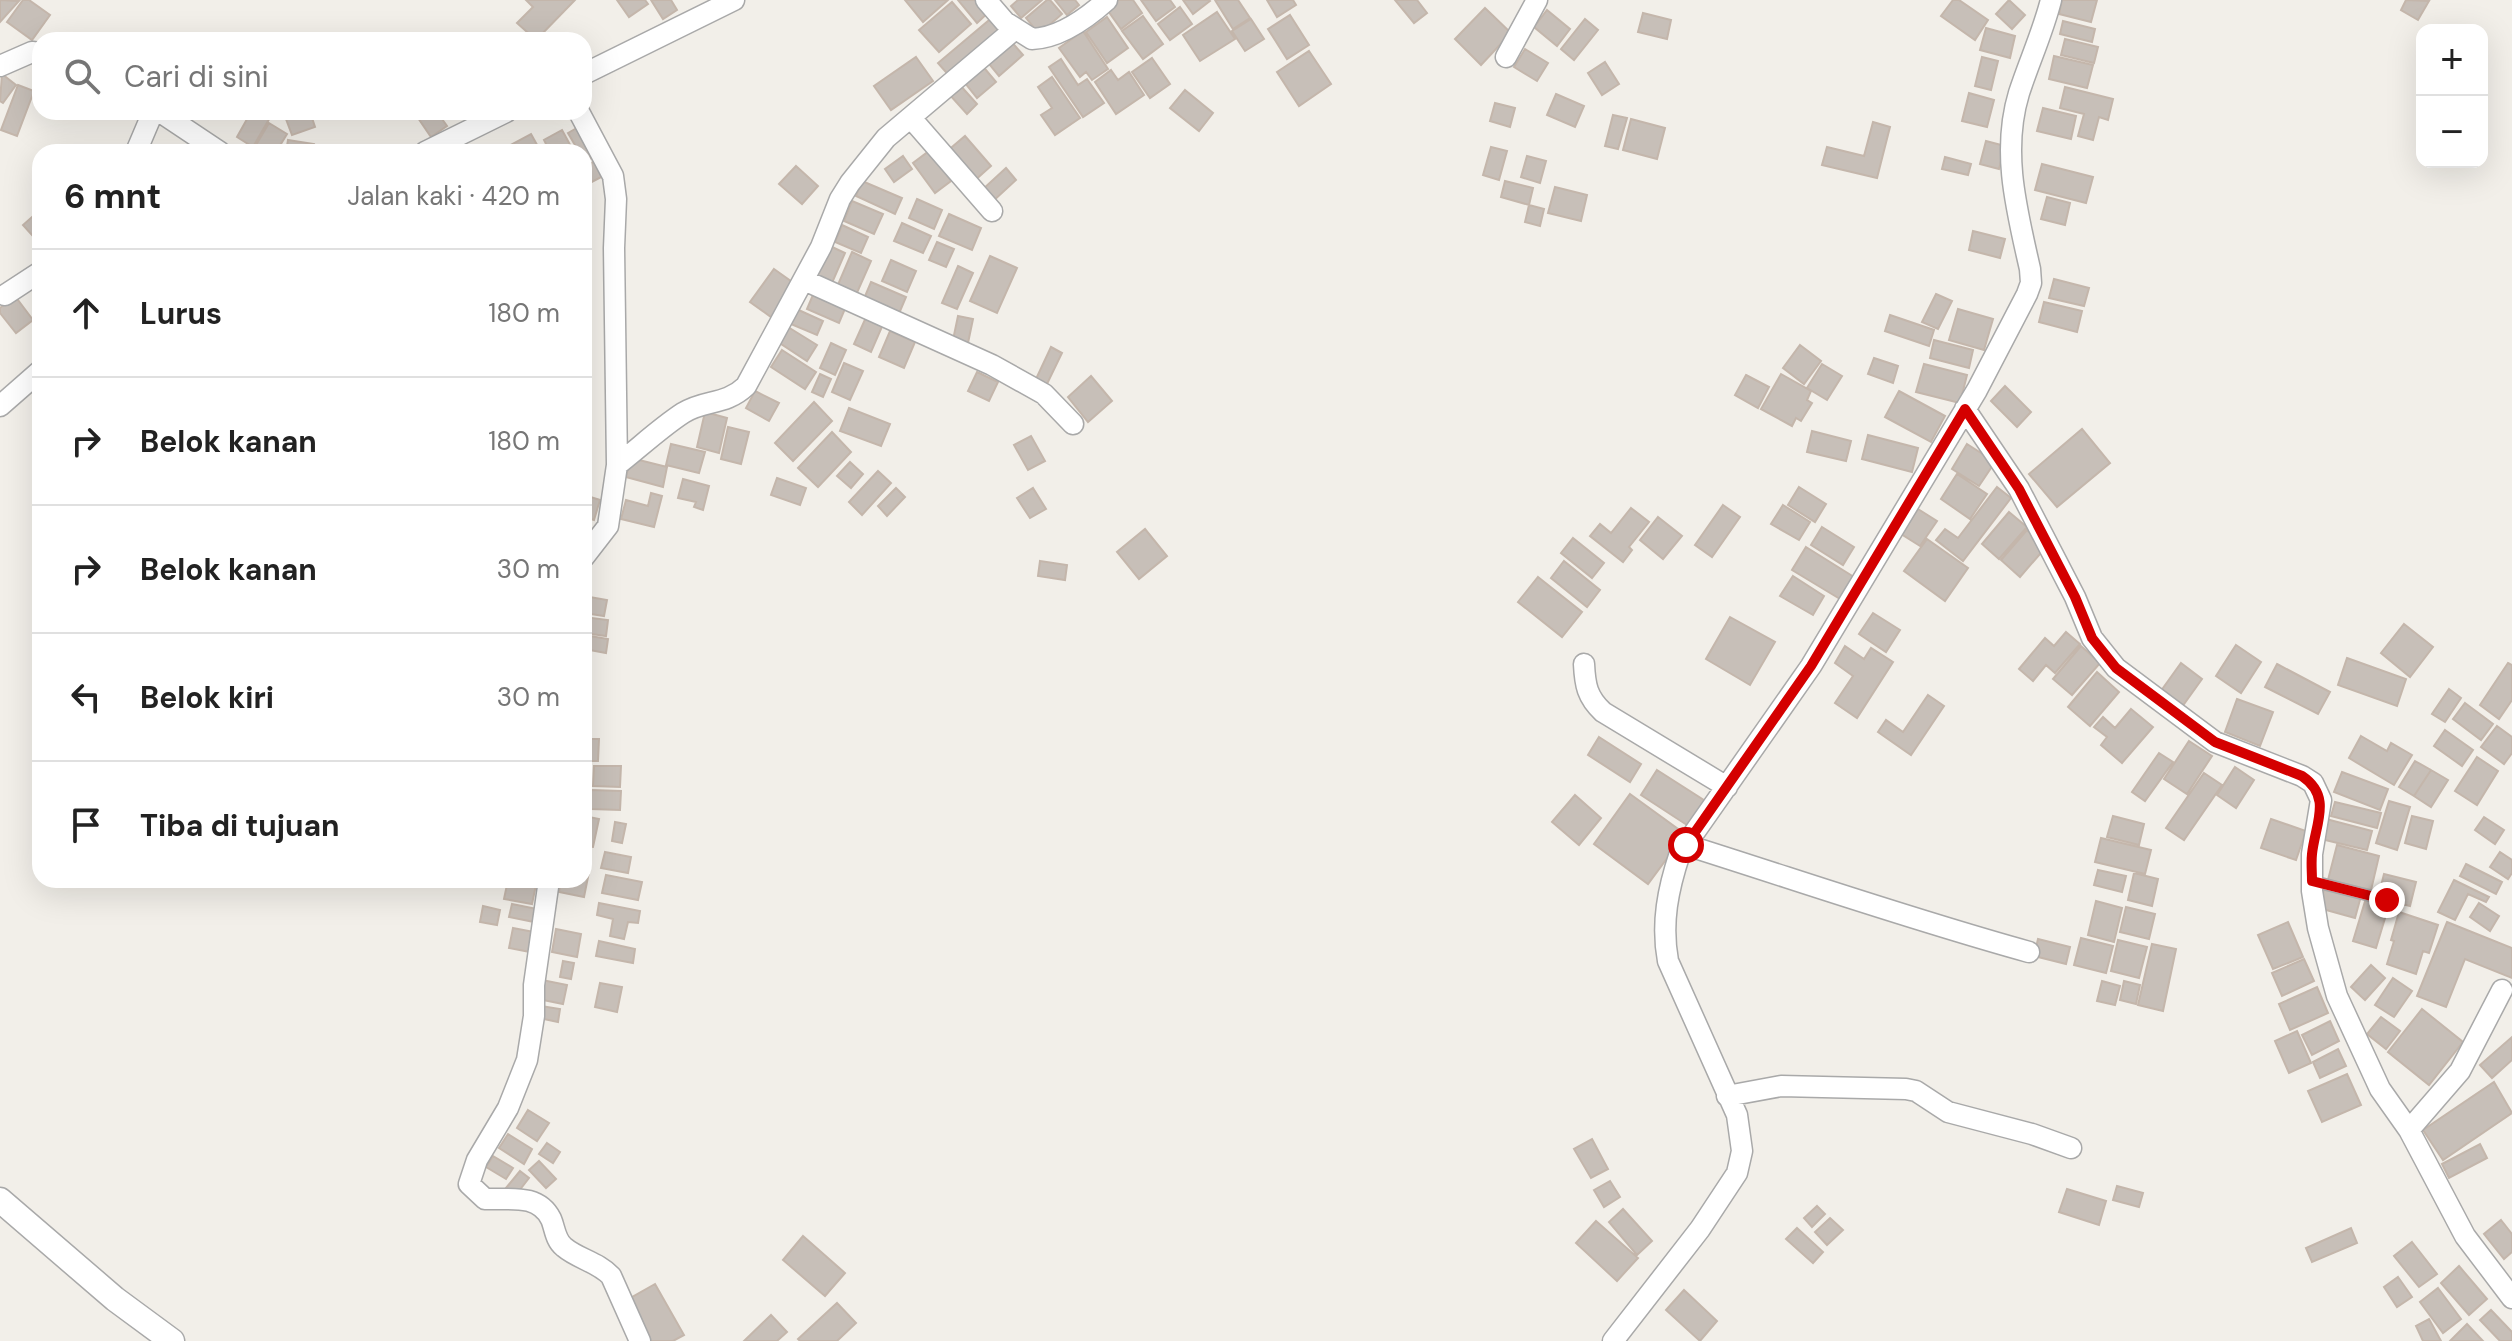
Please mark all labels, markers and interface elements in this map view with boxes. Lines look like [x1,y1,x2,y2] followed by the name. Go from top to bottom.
[2416,24,2488,168] map controls
[2416,24,2488,96] button: +
[32,32,592,120] search box
[60,54,104,98] icon: search
[124,57,269,96] text: Cari di sini
[2416,96,2488,168] button: −
[64,174,161,219] text: 6 mnt
[347,179,560,213] text: Jalan kaki · 420 m
[64,291,108,335] icon: ahead
[140,294,222,333] text: Lurus
[488,296,560,330] text: 180 m
[64,419,108,463] icon: right
[140,422,317,461] text: Belok kanan
[488,424,560,458] text: 180 m
[64,547,108,591] icon: right
[140,550,317,589] text: Belok kanan
[497,552,560,586] text: 30 m
[64,675,108,719] icon: left
[140,678,274,717] text: Belok kiri
[497,680,560,714] text: 30 m
[64,803,108,847] icon: arrive
[140,806,340,845] text: Tiba di tujuan
[1668,827,1704,863] route start
[2369,882,2405,918] route end

